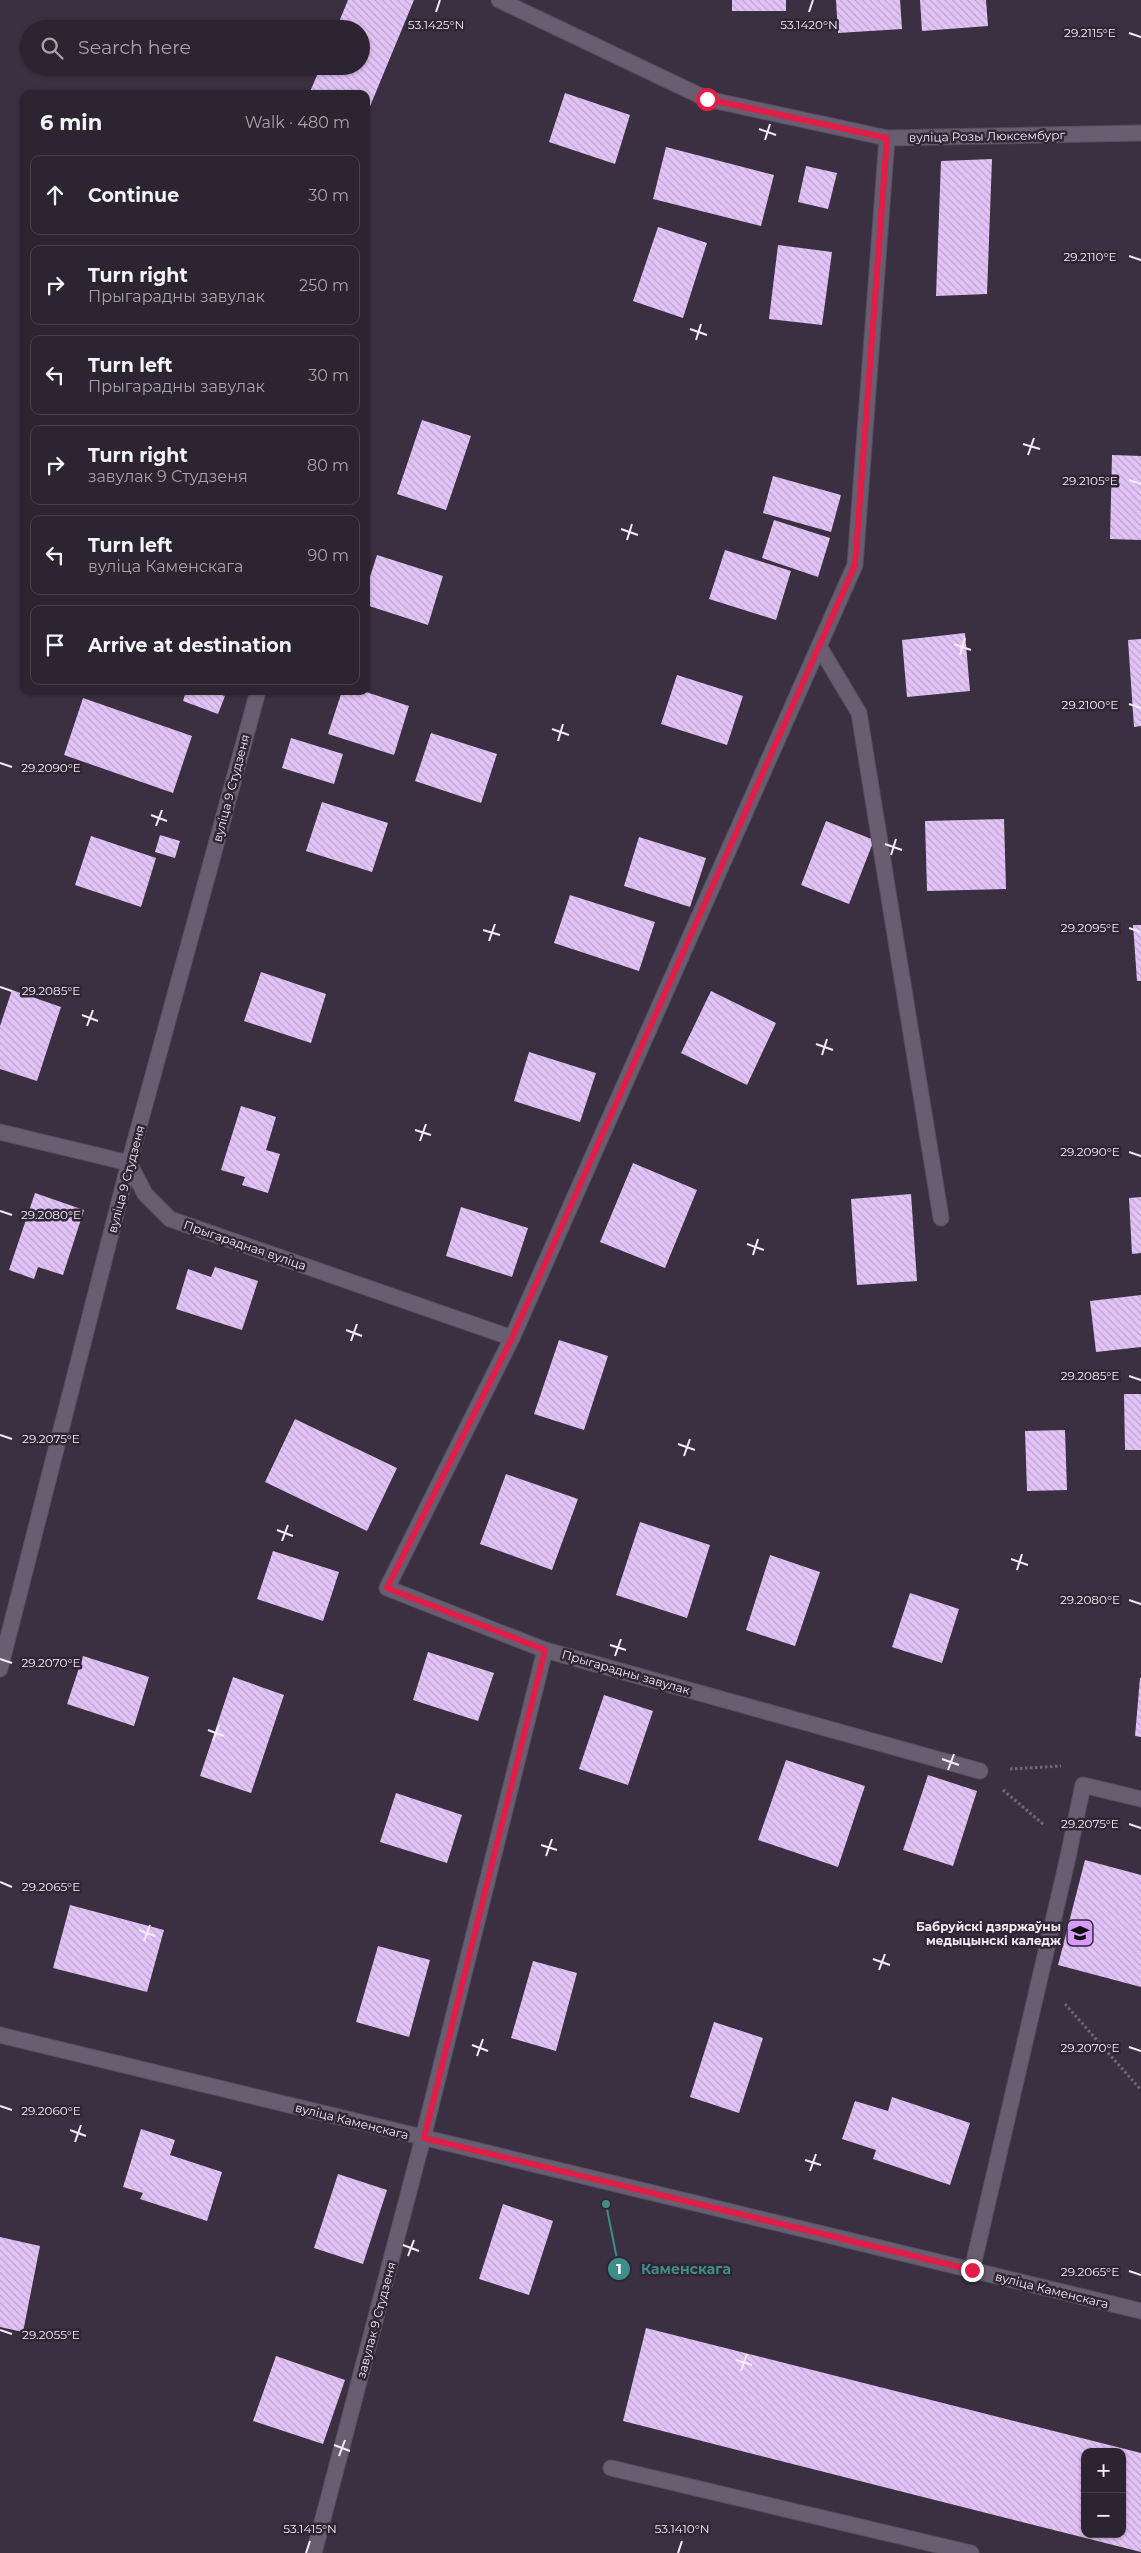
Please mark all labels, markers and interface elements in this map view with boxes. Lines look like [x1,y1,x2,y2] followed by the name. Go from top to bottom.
[408,17,464,32] text: 53.1425°N
[780,17,838,32] text: 53.1420°N
[20,20,370,75] search box
[1064,25,1116,40] text: 29.2115°E
[38,34,66,62] icon: search
[78,36,191,59] text: Search here
[696,88,719,111] route start
[40,110,102,135] text: 6 min
[245,113,350,132] text: Walk · 480 m
[909,127,1066,145] street label: вуліца Розы Люксембург
[41,181,69,209] icon: ahead
[88,184,179,207] text: Continue
[308,186,349,205] text: 30 m
[1063,249,1117,264] text: 29.2110°E
[88,264,188,287] text: Turn right
[41,271,69,299] icon: right
[299,276,349,295] text: 250 m
[88,287,265,306] text: Прыгарадны завулак
[88,354,173,377] text: Turn left
[41,361,69,389] icon: left
[308,366,349,385] text: 30 m
[88,377,265,396] text: Прыгарадны завулак
[88,444,188,467] text: Turn right
[41,451,69,479] icon: right
[307,456,349,475] text: 80 m
[88,467,248,486] text: завулак 9 Студзеня
[1062,473,1118,488] text: 29.2105°E
[88,534,173,557] text: Turn left
[41,541,69,569] icon: left
[307,546,349,565] text: 90 m
[88,557,243,576] text: вуліца Каменскага
[41,631,69,659] icon: arrive
[88,634,292,657] text: Arrive at destination
[1062,697,1118,712] text: 29.2100°E
[209,732,253,844] street label: вуліца 9 Студзеня
[21,760,81,775] text: 29.2090°E
[1061,920,1119,935] text: 29.2095°E
[22,983,80,998] text: 29.2085°E
[104,1123,148,1235] street label: вуліца 9 Студзеня
[1060,1144,1120,1159] text: 29.2090°E
[21,1207,81,1222] text: 29.2080°E
[182,1217,308,1273] street label: Прыгарадная вуліца
[1061,1368,1119,1383] text: 29.2085°E
[22,1431,80,1446] text: 29.2075°E
[1060,1592,1120,1607] text: 29.2080°E
[560,1647,692,1697] street label: Прыгарадны завулак
[21,1655,81,1670] text: 29.2070°E
[1061,1816,1119,1831] text: 29.2075°E
[22,1879,80,1894] text: 29.2065°E
[1065,1918,1095,1948] school or university icon: Бабруйскі дзяржаўны медыцынскі каледж
[916,1919,1061,1948] place label: Бабруйскі дзяржаўны медыцынскі каледж
[1060,2040,1120,2055] text: 29.2070°E
[294,2100,410,2142] street label: вуліца Каменскага
[21,2103,81,2118] text: 29.2060°E
[606,2254,741,2283] callout: Каменскага
[616,2259,622,2278] text: 1
[961,2259,984,2282] route end
[353,2260,399,2380] street label: завулак 9 Студзеня
[641,2260,731,2278] text: Каменскага
[1061,2264,1119,2279] text: 29.2065°E
[994,2269,1110,2311] street label: вуліца Каменскага
[22,2327,80,2342] text: 29.2055°E
[1081,2448,1126,2538] map controls
[1081,2448,1126,2493] button: +
[1081,2493,1126,2538] button: −
[283,2521,337,2536] text: 53.1415°N
[655,2521,709,2536] text: 53.1410°N

